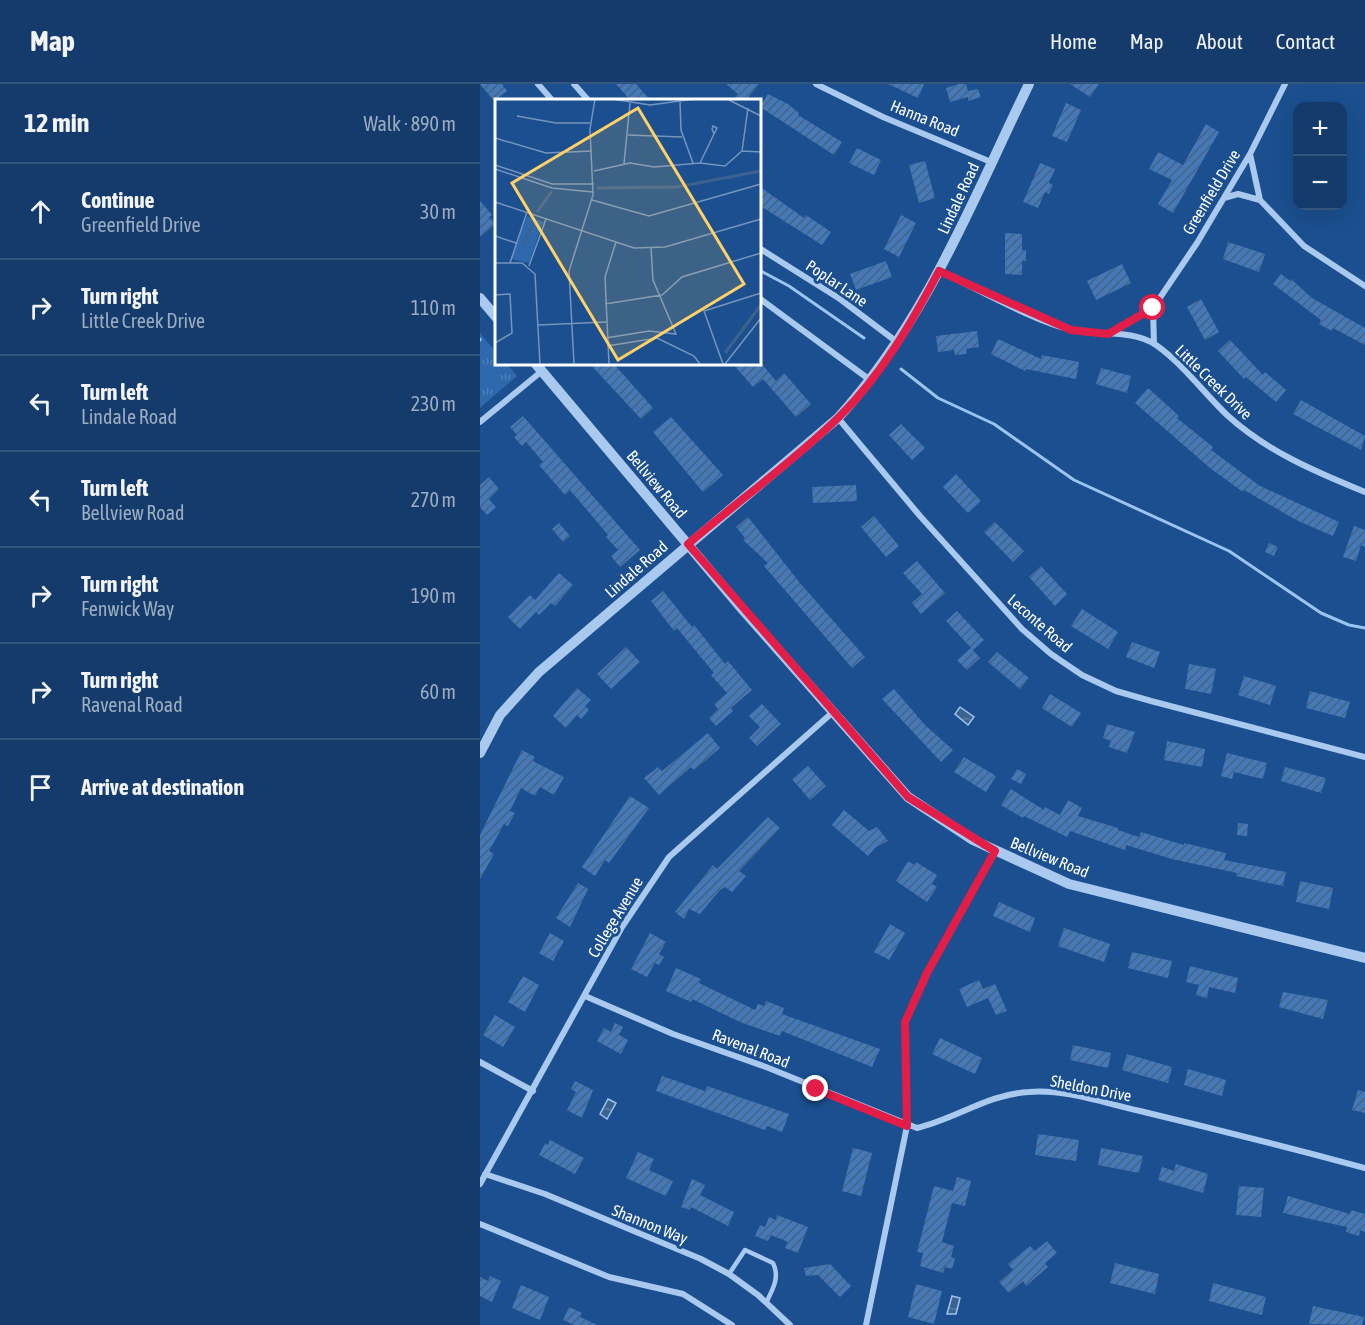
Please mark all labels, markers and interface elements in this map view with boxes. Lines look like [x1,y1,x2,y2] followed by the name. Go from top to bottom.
[30,25,75,57] text: Map
[1050,29,1097,53] text: Home
[1130,29,1164,53] text: Map
[1197,29,1243,53] text: About
[1276,29,1335,53] text: Contact
[888,96,962,140] street label: Hanna Road
[495,99,760,364] inset map
[1293,102,1347,210] map controls
[1293,102,1347,156] button: +
[24,108,89,138] text: 12 min
[364,112,456,135] text: Walk · 890 m
[1179,146,1243,238] street label: Greenfield Drive
[1293,156,1347,210] button: −
[934,159,982,237] street label: Lindale Road
[81,187,155,213] text: Continue
[24,195,57,228] icon: ahead
[420,200,456,223] text: 30 m
[81,213,201,236] text: Greenfield Drive
[802,256,871,311] street label: Poplar Lane
[81,283,158,309] text: Turn right
[24,291,57,324] icon: right
[1139,294,1165,320] route start
[411,296,456,319] text: 110 m
[81,309,205,332] text: Little Creek Drive
[1172,341,1256,423] street label: Little Creek Drive
[81,379,148,405] text: Turn left
[24,387,57,420] icon: left
[411,392,456,415] text: 230 m
[81,405,177,428] text: Lindale Road
[623,446,691,522] street label: Bellview Road
[81,475,148,501] text: Turn left
[24,483,57,516] icon: left
[411,488,456,511] text: 270 m
[81,501,185,524] text: Bellview Road
[601,537,671,601] street label: Lindale Road
[81,571,158,597] text: Turn right
[24,579,57,612] icon: right
[411,584,456,607] text: 190 m
[1004,590,1076,656] street label: Leconte Road
[81,597,174,620] text: Fenwick Way
[81,667,158,693] text: Turn right
[24,675,57,708] icon: right
[420,680,456,703] text: 60 m
[81,693,183,716] text: Ravenal Road
[24,771,57,804] icon: arrive
[81,774,244,800] text: Arrive at destination
[1008,833,1092,881] street label: Bellview Road
[584,874,647,961] street label: College Avenue
[710,1025,792,1071] street label: Ravenal Road
[1049,1071,1133,1105] street label: Sheldon Drive
[802,1075,828,1101] route end
[609,1201,691,1248] street label: Shannon Way

